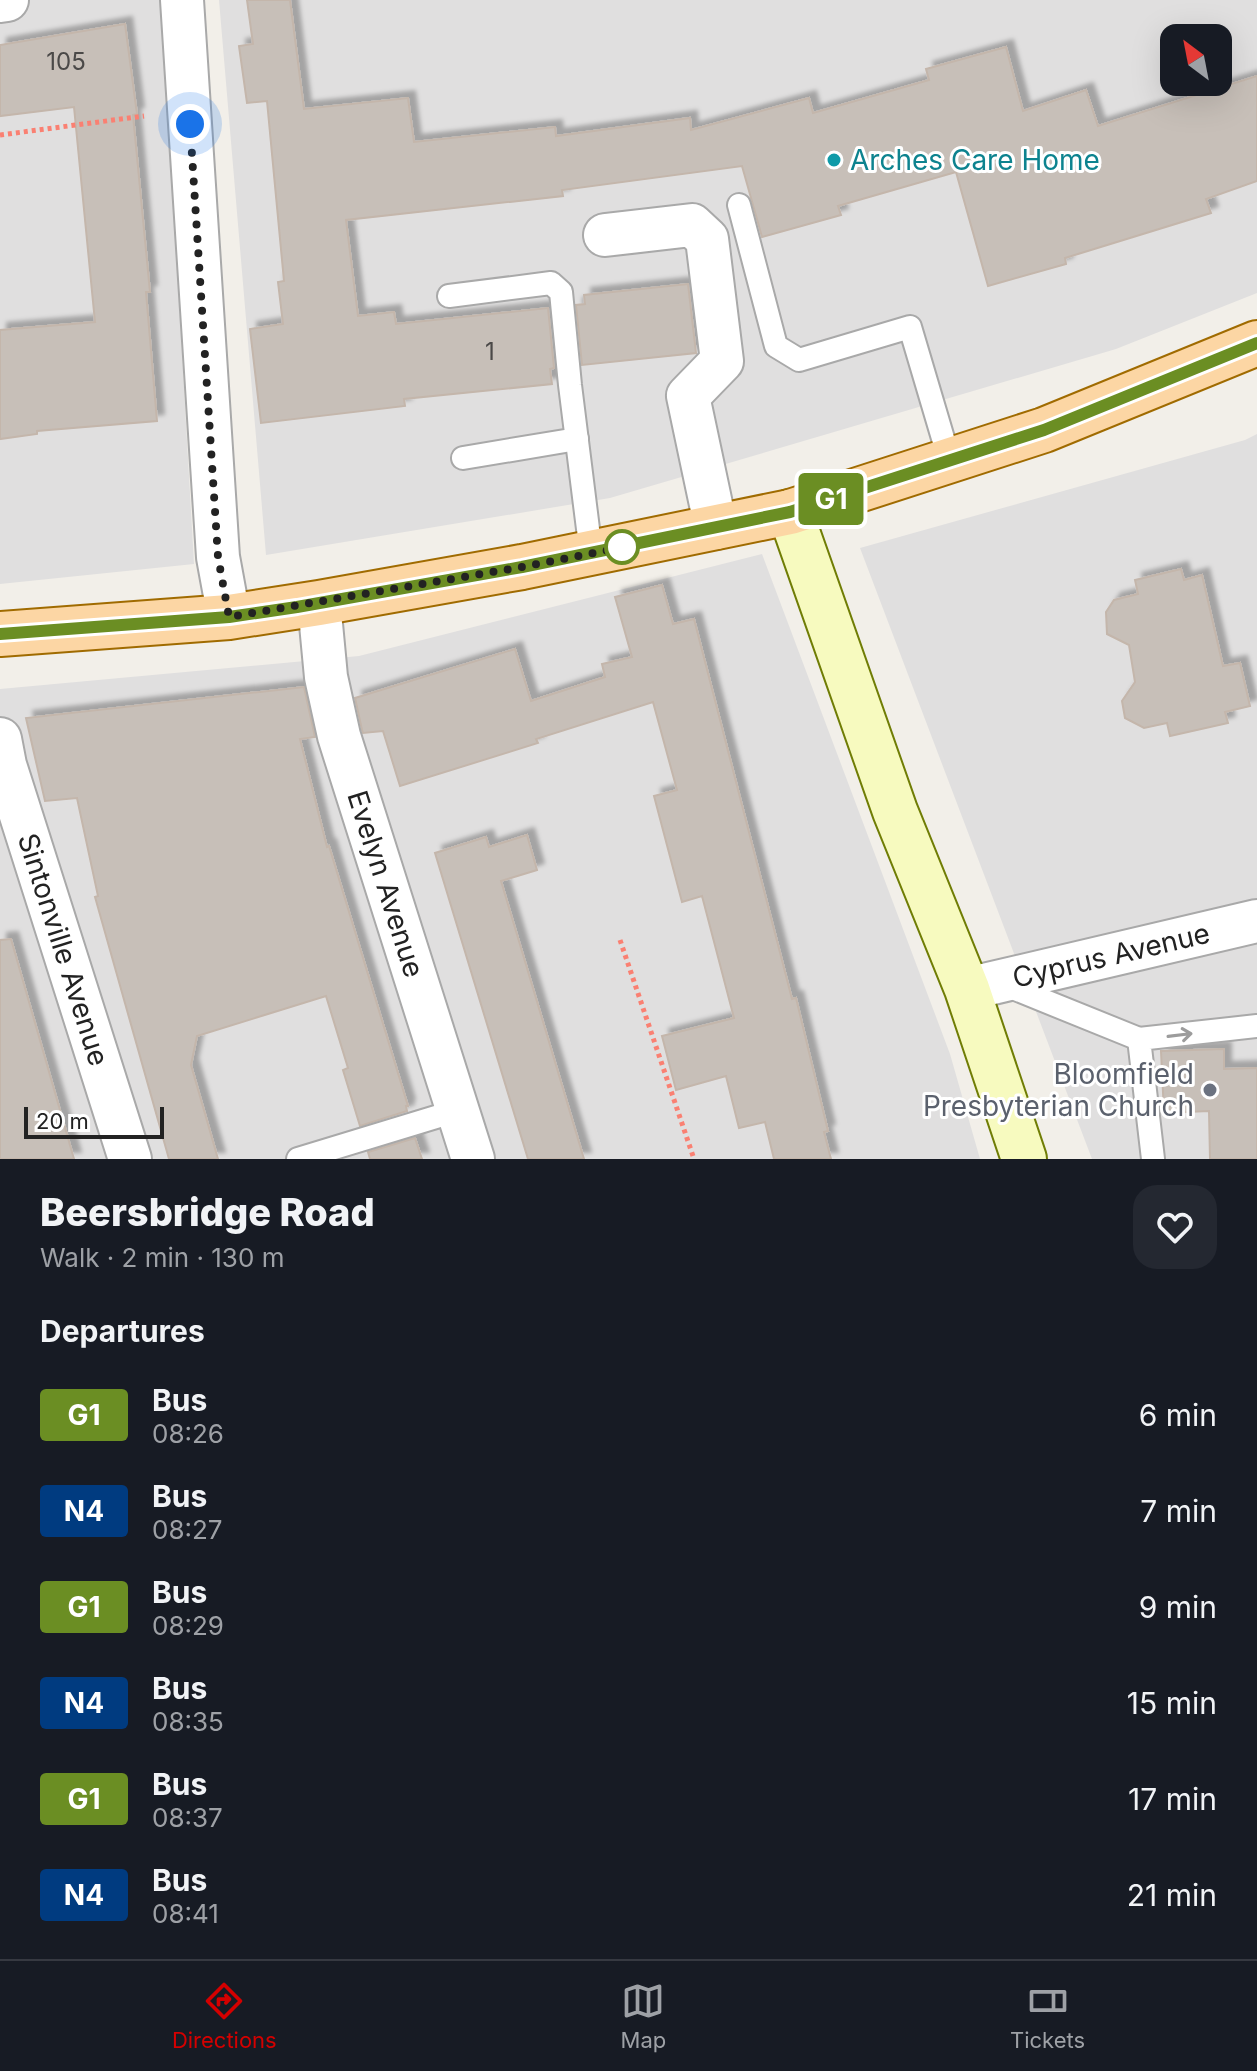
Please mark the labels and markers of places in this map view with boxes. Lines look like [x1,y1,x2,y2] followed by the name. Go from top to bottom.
[850,143,1100,177] place label: Arches Care Home
[825,151,843,169] marker: Arches Care Home
[605,530,639,564] unlabelled marker
[923,1057,1194,1123] place label: Bloomfield Presbyterian Church
[1201,1081,1219,1099] marker: Bloomfield Presbyterian Church

